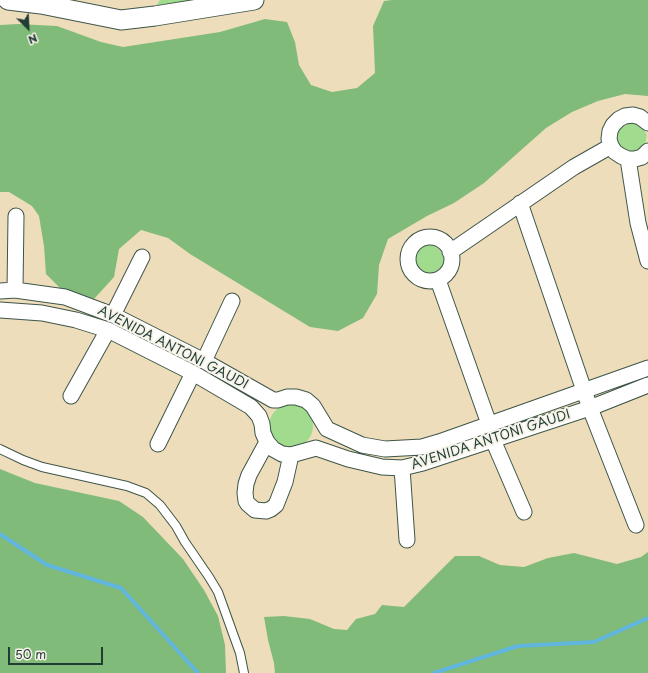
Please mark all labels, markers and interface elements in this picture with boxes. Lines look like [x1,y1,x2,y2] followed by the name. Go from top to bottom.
[8,8,48,48] north arrow
[26,30,41,49] text: N
[95,303,251,393] street label: AVENIDA ANTONI GAUDI
[409,407,573,473] street label: AVENIDA ANTONI GAUDI
[10,639,105,665] scale bar
[15,645,46,663] text: 50 m

